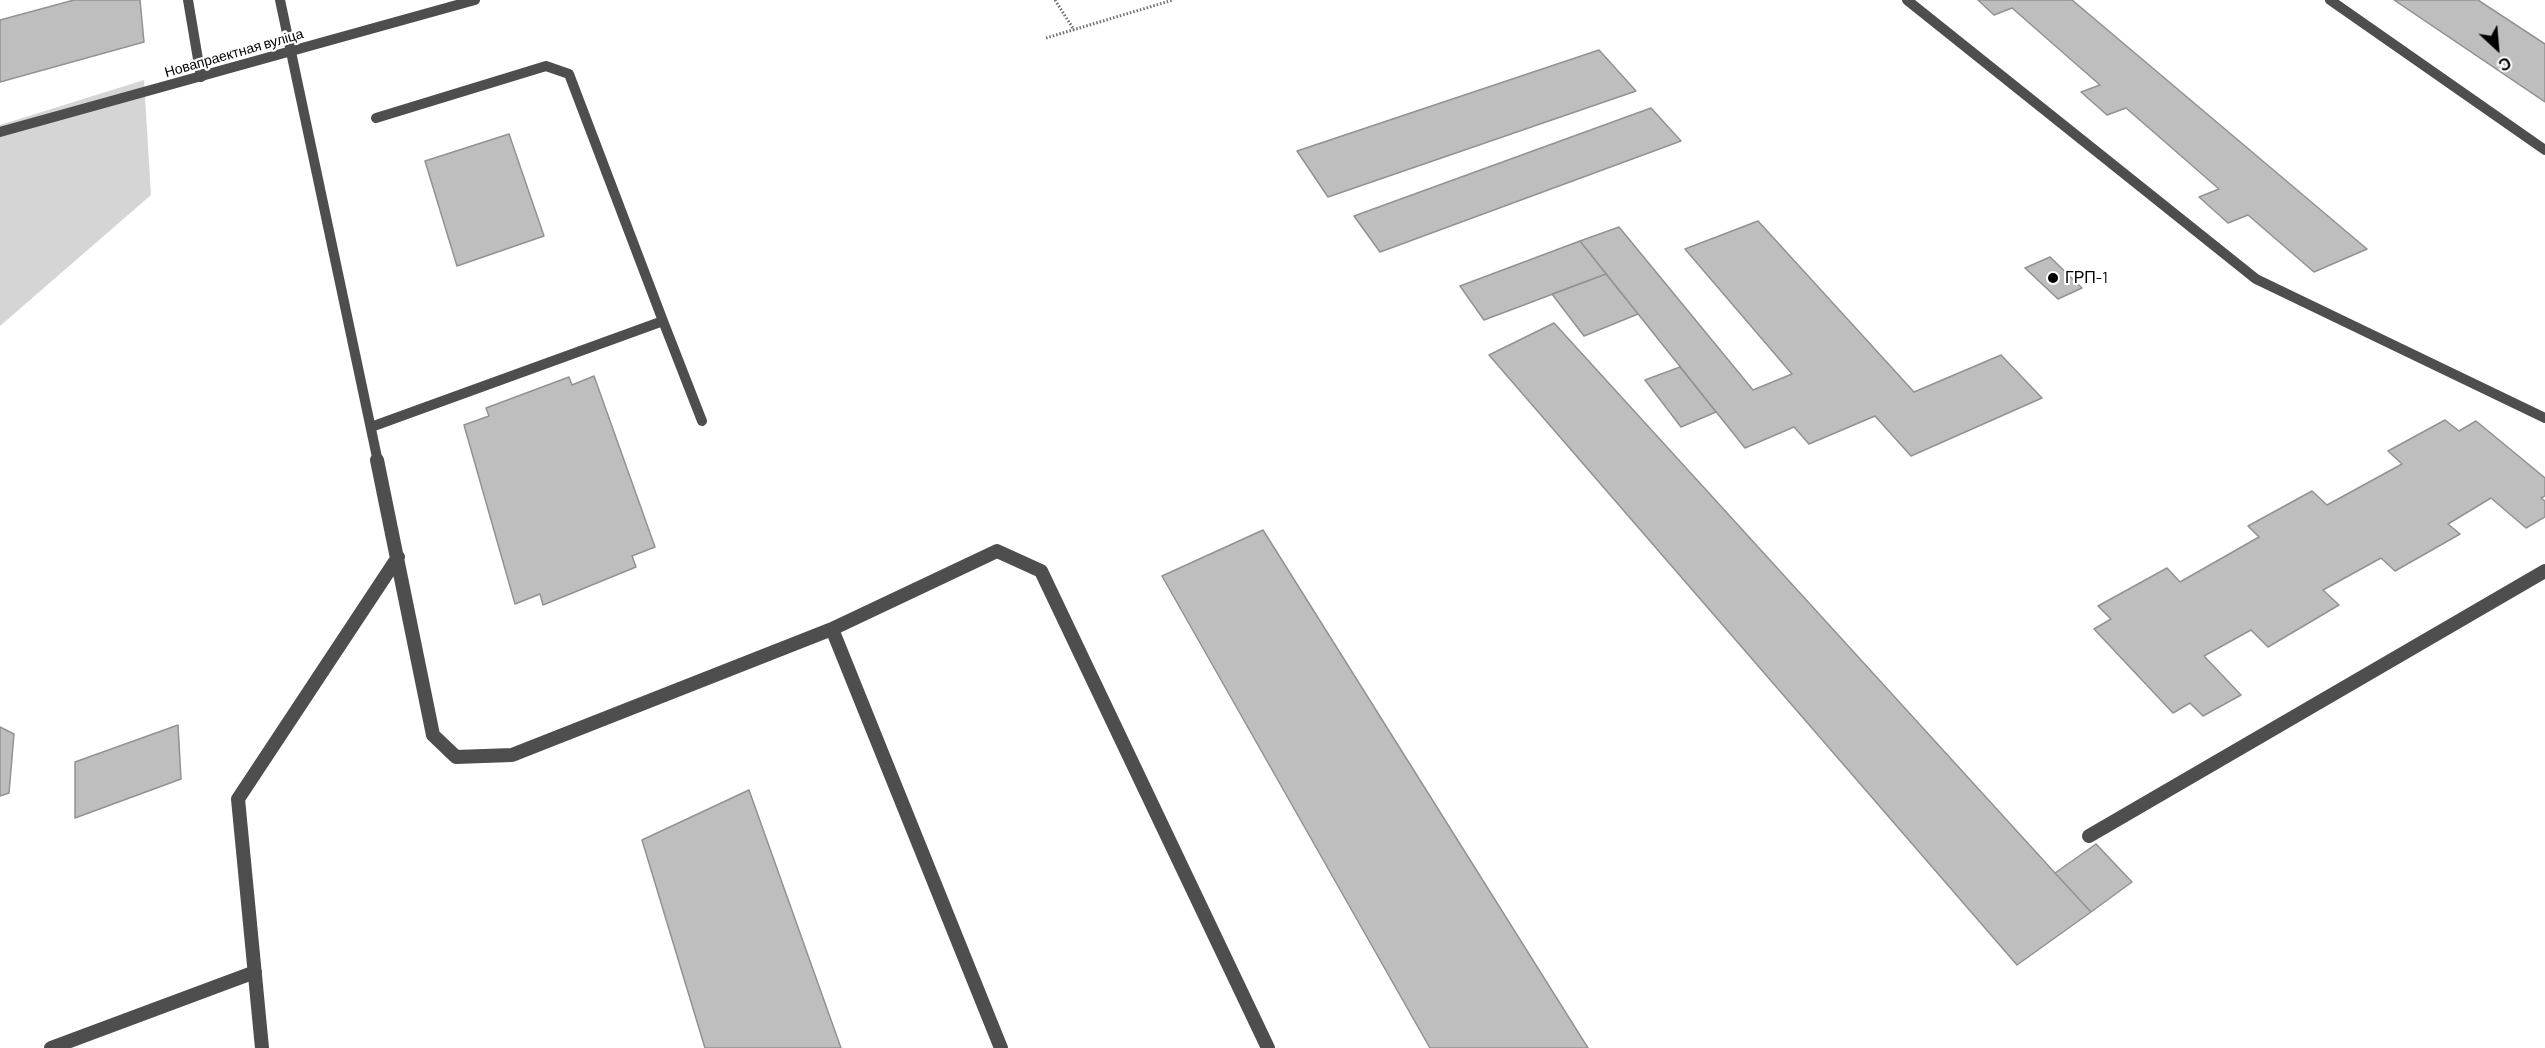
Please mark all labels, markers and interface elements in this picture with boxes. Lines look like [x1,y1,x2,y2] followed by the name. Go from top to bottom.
[2467,18,2527,78] north arrow
[163,25,305,81] street label: Новапраектная вуліца
[2496,54,2514,76] text: С
[2065,268,2108,288] place label: ГРП-1
[2046,271,2060,285] marker: ГРП-1

